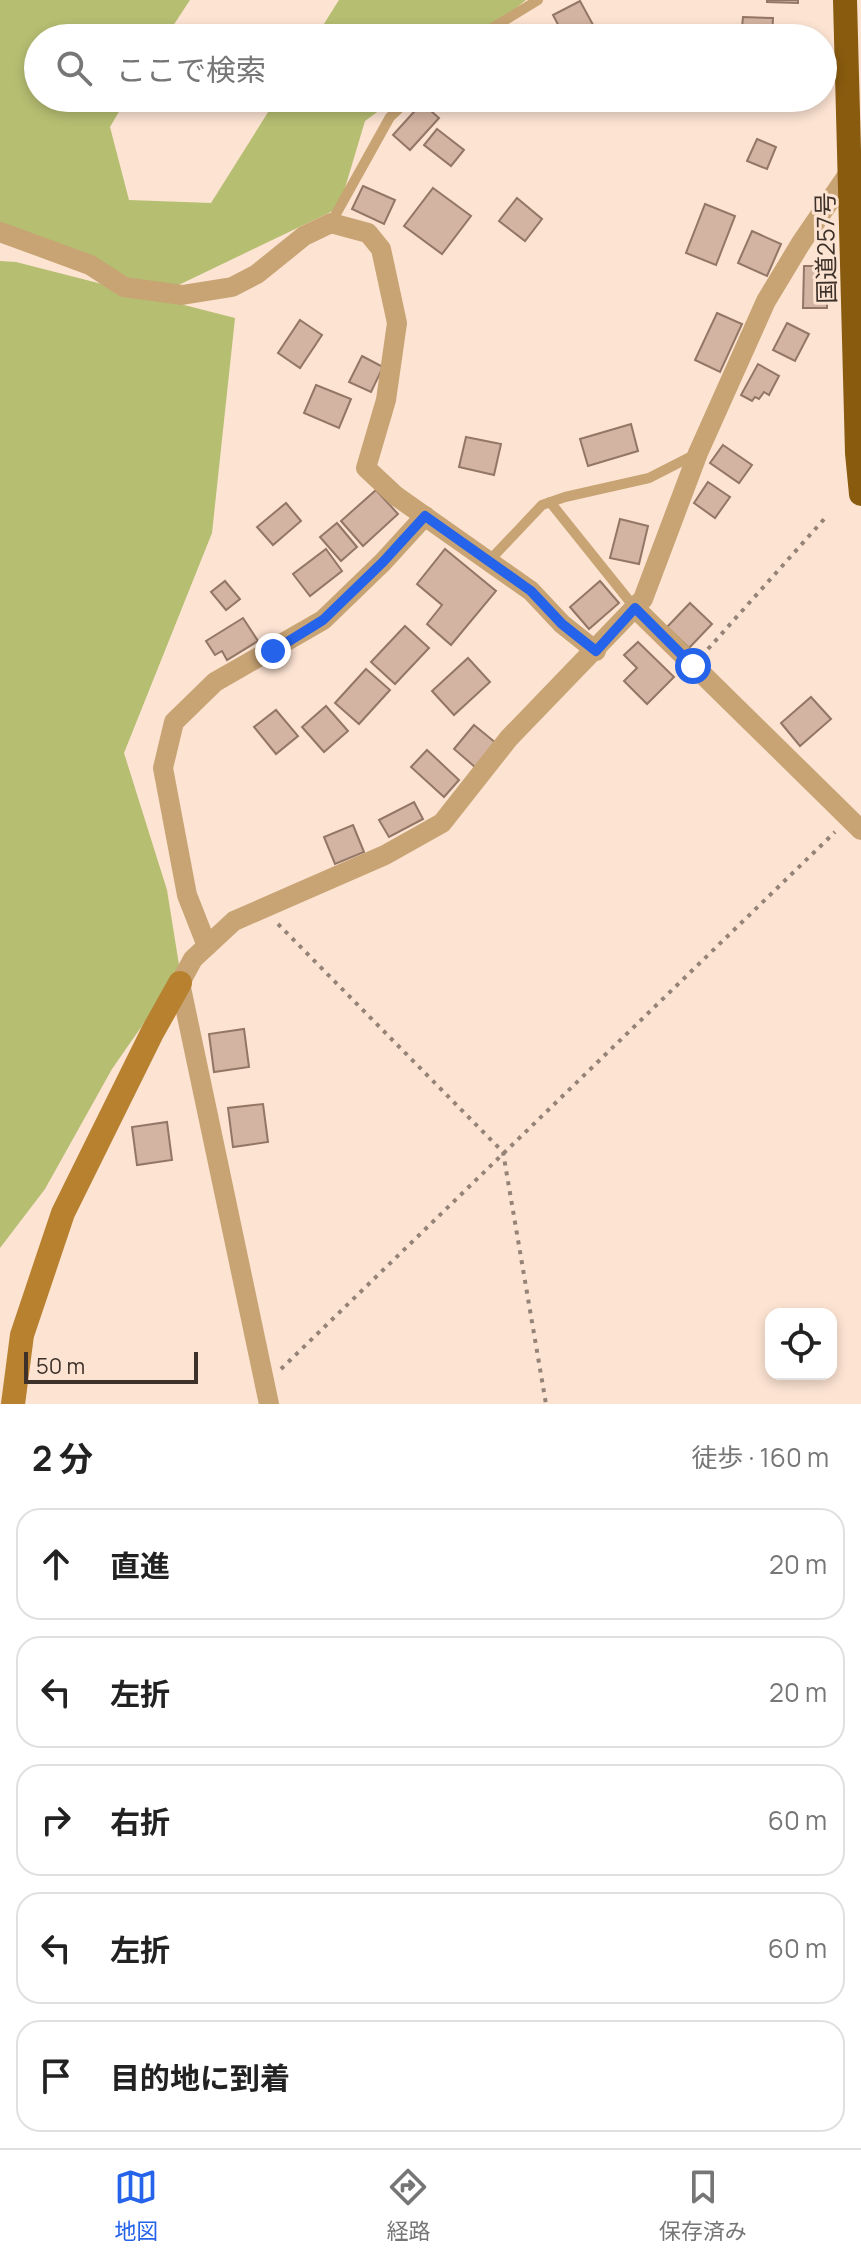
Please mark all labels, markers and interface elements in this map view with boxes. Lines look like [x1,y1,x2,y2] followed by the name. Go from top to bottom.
[24,24,837,112] search box
[52,46,96,90] icon: search
[116,49,266,90] text: ここで検索
[808,192,842,304] street label: 国道257号
[255,633,291,669] route end
[675,648,711,684] route start
[765,1308,837,1380] map controls
[765,1308,837,1380] button: locate
[24,1348,198,1384] scale bar
[36,1351,85,1381] text: 50 m
[32,1435,93,1481] text: 2 分
[691,1439,829,1475] text: 徒歩 · 160 m
[34,1542,78,1586] icon: ahead
[110,1545,170,1586] text: 直進
[769,1546,827,1582] text: 20 m
[34,1670,78,1714] icon: left
[110,1673,170,1714] text: 左折
[769,1674,827,1710] text: 20 m
[34,1798,78,1842] icon: right
[110,1801,170,1842] text: 右折
[768,1802,827,1838] text: 60 m
[34,1926,78,1970] icon: left
[110,1929,170,1970] text: 左折
[768,1930,827,1966] text: 60 m
[34,2054,78,2098] icon: arrive
[110,2057,290,2098] text: 目的地に到着
[114,2165,158,2246] tab: 地図
[386,2165,431,2246] tab: 経路
[659,2165,747,2246] tab: 保存済み

